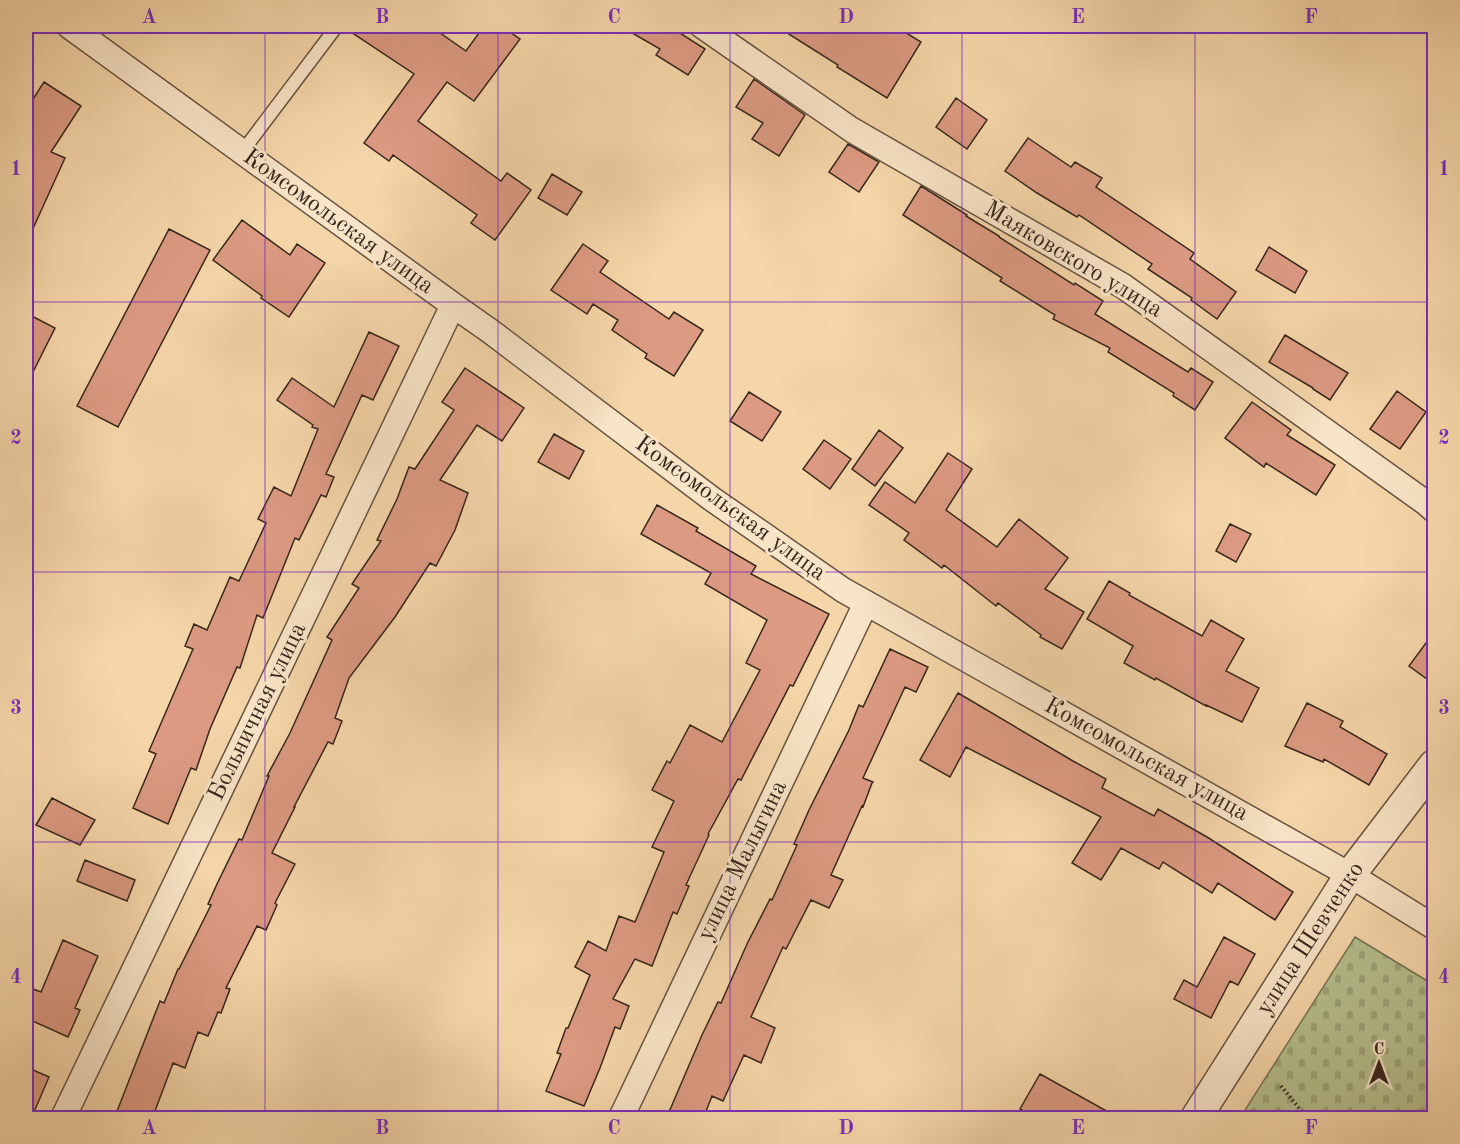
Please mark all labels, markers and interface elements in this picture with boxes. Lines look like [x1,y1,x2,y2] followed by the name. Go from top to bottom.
[141,8,157,28] text: A
[375,8,389,28] text: B
[607,8,621,28] text: C
[838,8,854,28] text: D
[1071,8,1085,28] text: E
[1304,8,1318,28] text: F
[238,145,438,299] street label: Комсомольская улица
[10,160,22,180] text: 1
[1438,160,1450,180] text: 1
[980,197,1167,323] street label: Маяковского улица
[10,429,22,449] text: 2
[1438,429,1450,449] text: 2
[630,432,830,586] street label: Комсомольская улица
[205,619,311,805] street label: Больничная улица
[1040,694,1252,826] street label: Комсомольская улица
[10,699,22,719] text: 3
[1438,699,1450,719] text: 3
[694,777,792,945] street label: улица Малыгина
[1253,858,1369,1020] street label: улица Шевченко
[10,968,22,988] text: 4
[1438,968,1450,988] text: 4
[1349,1033,1409,1093] north arrow
[1374,1042,1384,1058] text: С
[141,1119,157,1139] text: A
[375,1119,389,1139] text: B
[607,1119,621,1139] text: C
[838,1119,854,1139] text: D
[1071,1119,1085,1139] text: E
[1304,1119,1318,1139] text: F

